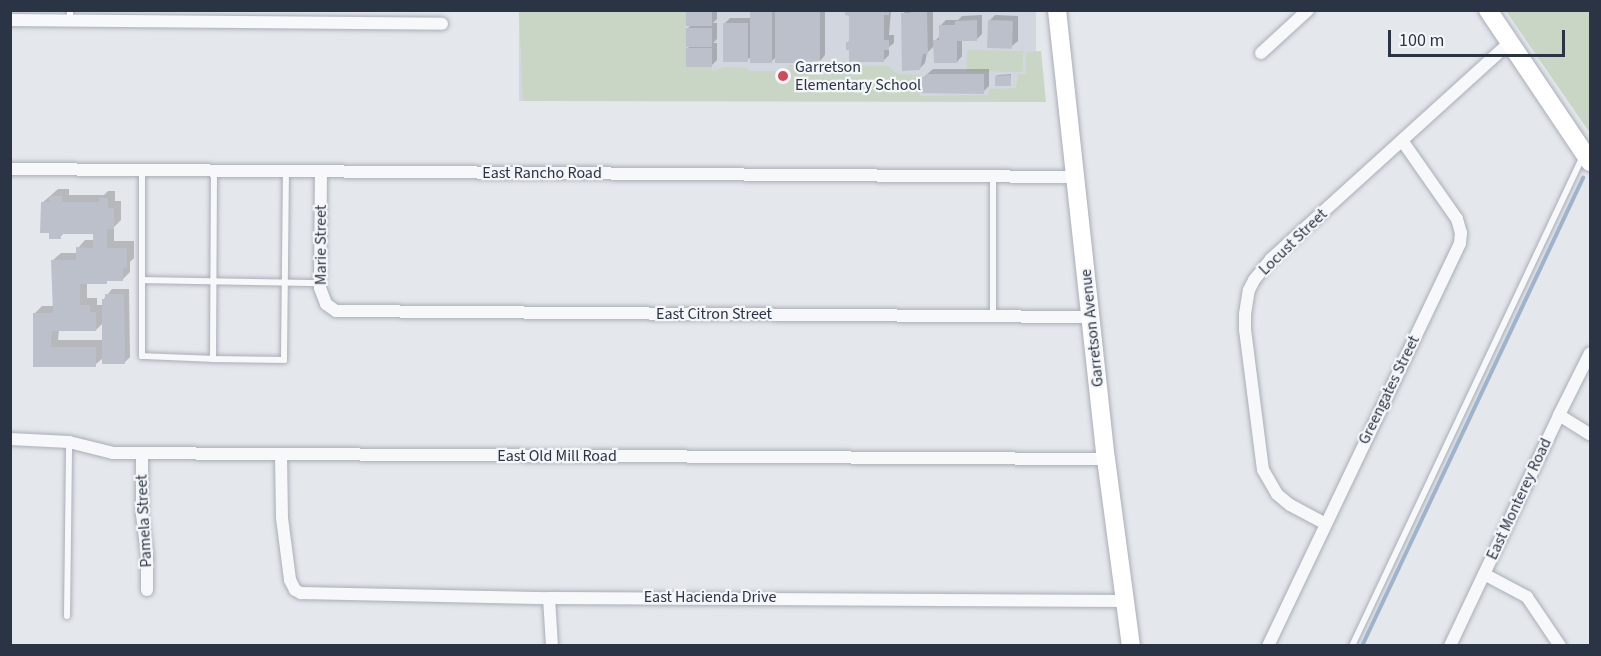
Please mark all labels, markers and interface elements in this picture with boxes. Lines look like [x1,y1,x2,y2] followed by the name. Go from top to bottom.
[1391,18,1568,56] scale bar
[1399,28,1444,53] text: 100 m
[795,57,921,95] place label: Garretson Elementary School
[776,69,790,83] marker: Garretson Elementary School
[482,163,602,183] street label: East Rancho Road
[311,205,331,285] street label: Marie Street
[1255,205,1331,279] street label: Locust Street
[1076,268,1108,388] street label: Garretson Avenue
[656,304,772,324] street label: East Citron Street
[1354,332,1424,448] street label: Greengates Street
[1482,435,1556,563] street label: East Monterey Road
[497,446,617,466] street label: East Old Mill Road
[132,474,156,568] street label: Pamela Street
[644,587,776,607] street label: East Hacienda Drive

